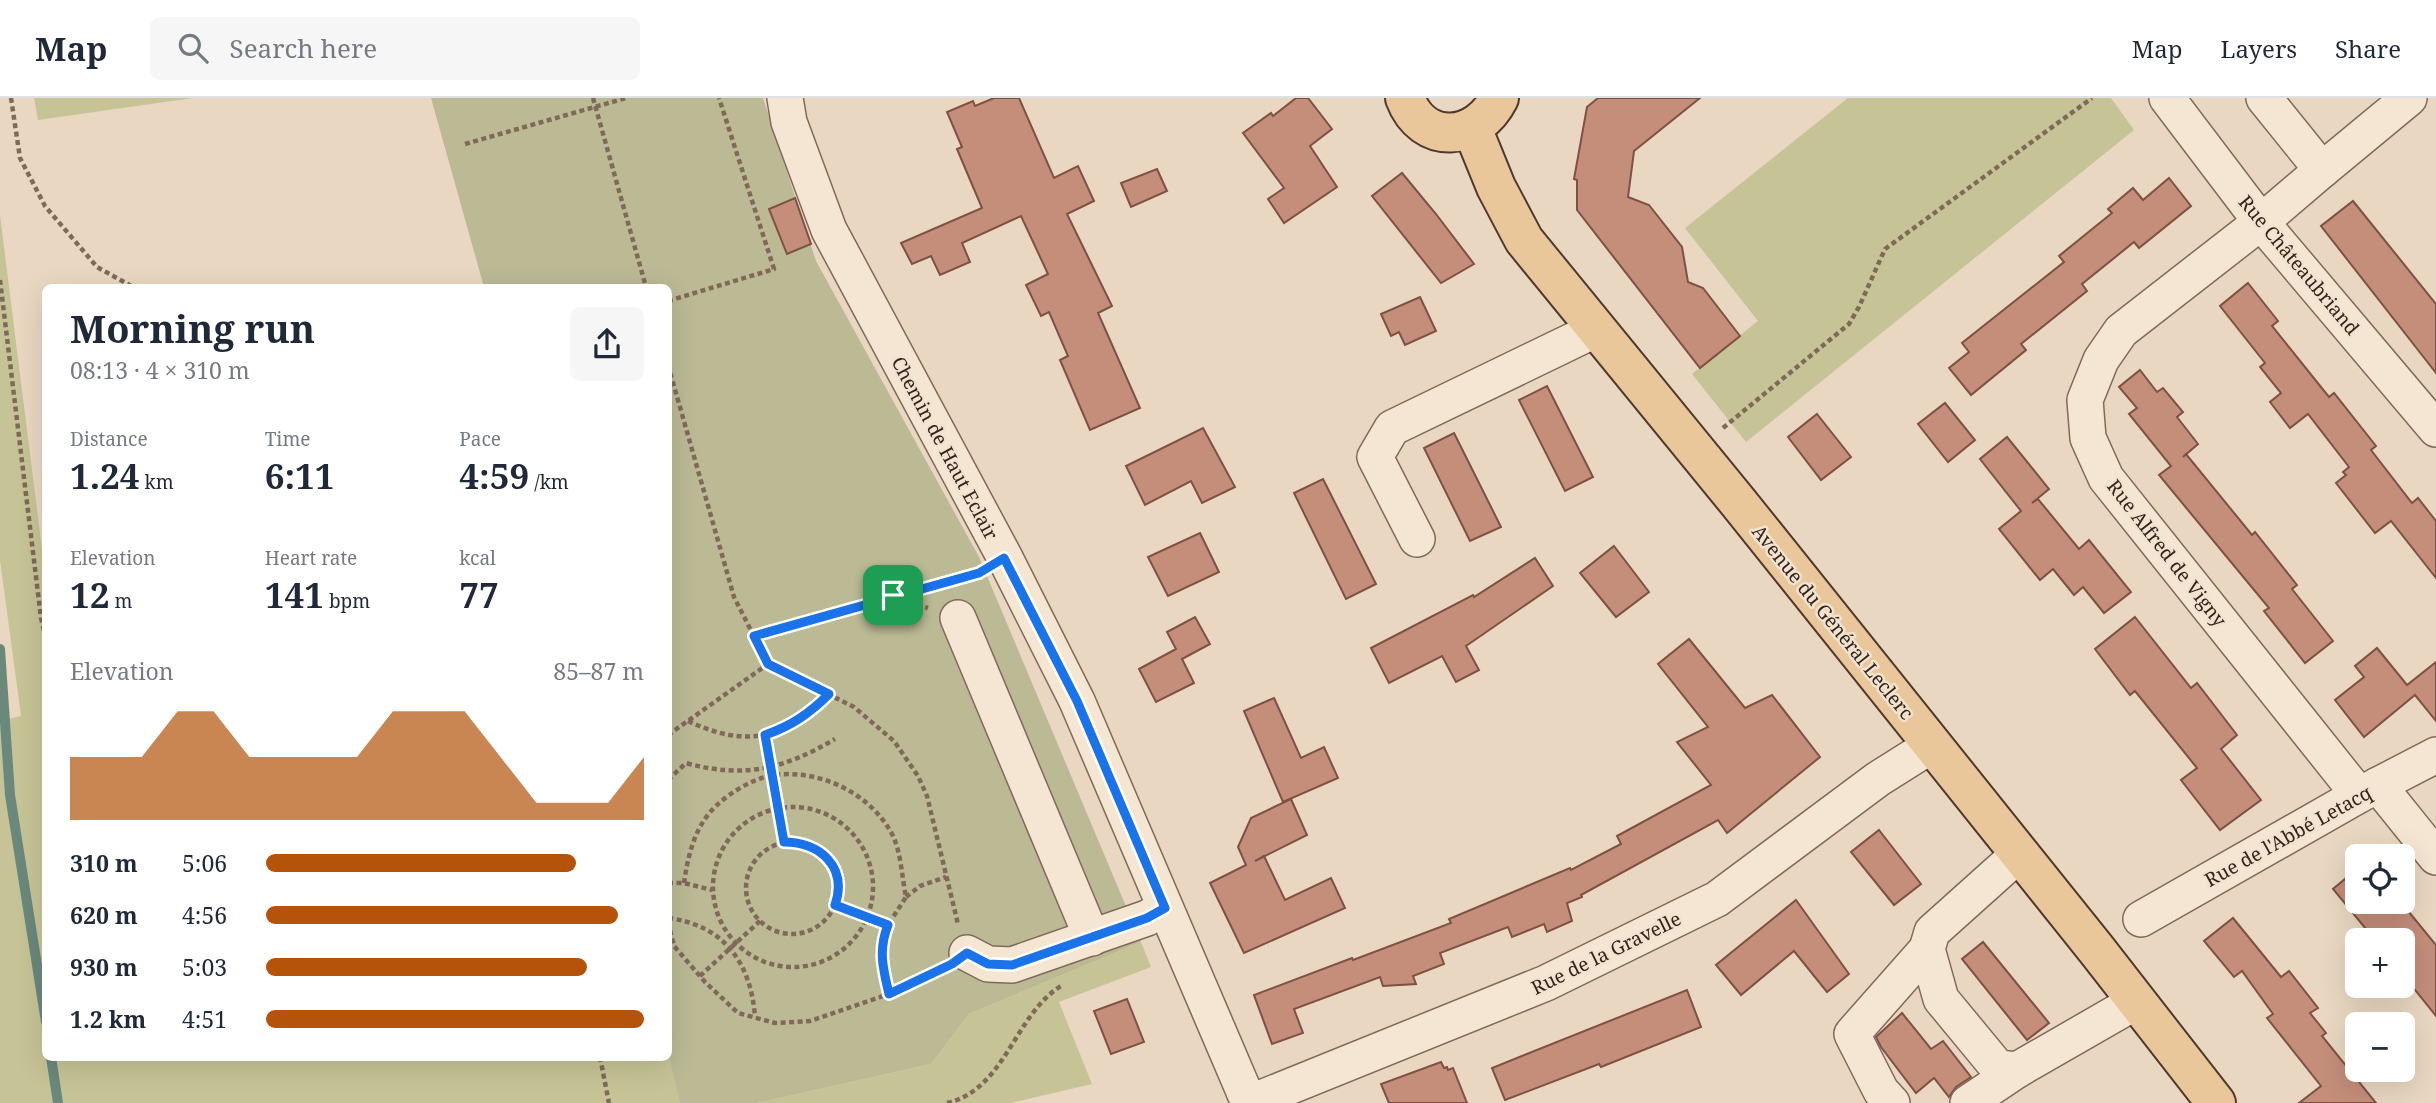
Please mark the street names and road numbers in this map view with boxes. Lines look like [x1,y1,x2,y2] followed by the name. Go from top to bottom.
[2233,190,2365,341] street label: Rue Châteaubriand
[886,352,1004,544] street label: Chemin de Haut Eclair
[2101,474,2233,632] street label: Rue Alfred de Vigny
[1746,519,1920,725] street label: Avenue du Général Leclerc
[2200,779,2376,893] street label: Rue de l'Abbé Letacq
[1527,905,1685,1001] street label: Rue de la Gravelle

